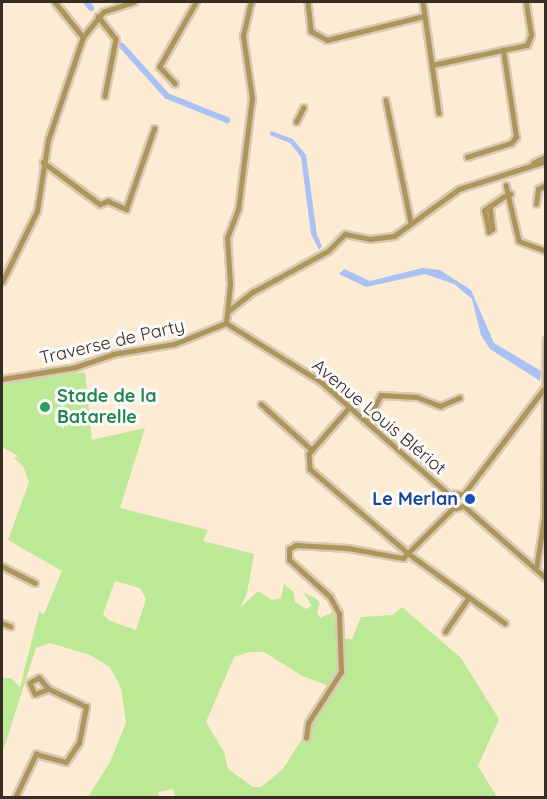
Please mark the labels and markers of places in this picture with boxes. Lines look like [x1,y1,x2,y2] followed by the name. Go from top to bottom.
[57,386,157,428] place label: Stade de la Batarelle
[38,400,52,414] marker: Stade de la Batarelle
[372,488,458,510] place label: Le Merlan
[463,492,477,506] marker: Le Merlan

